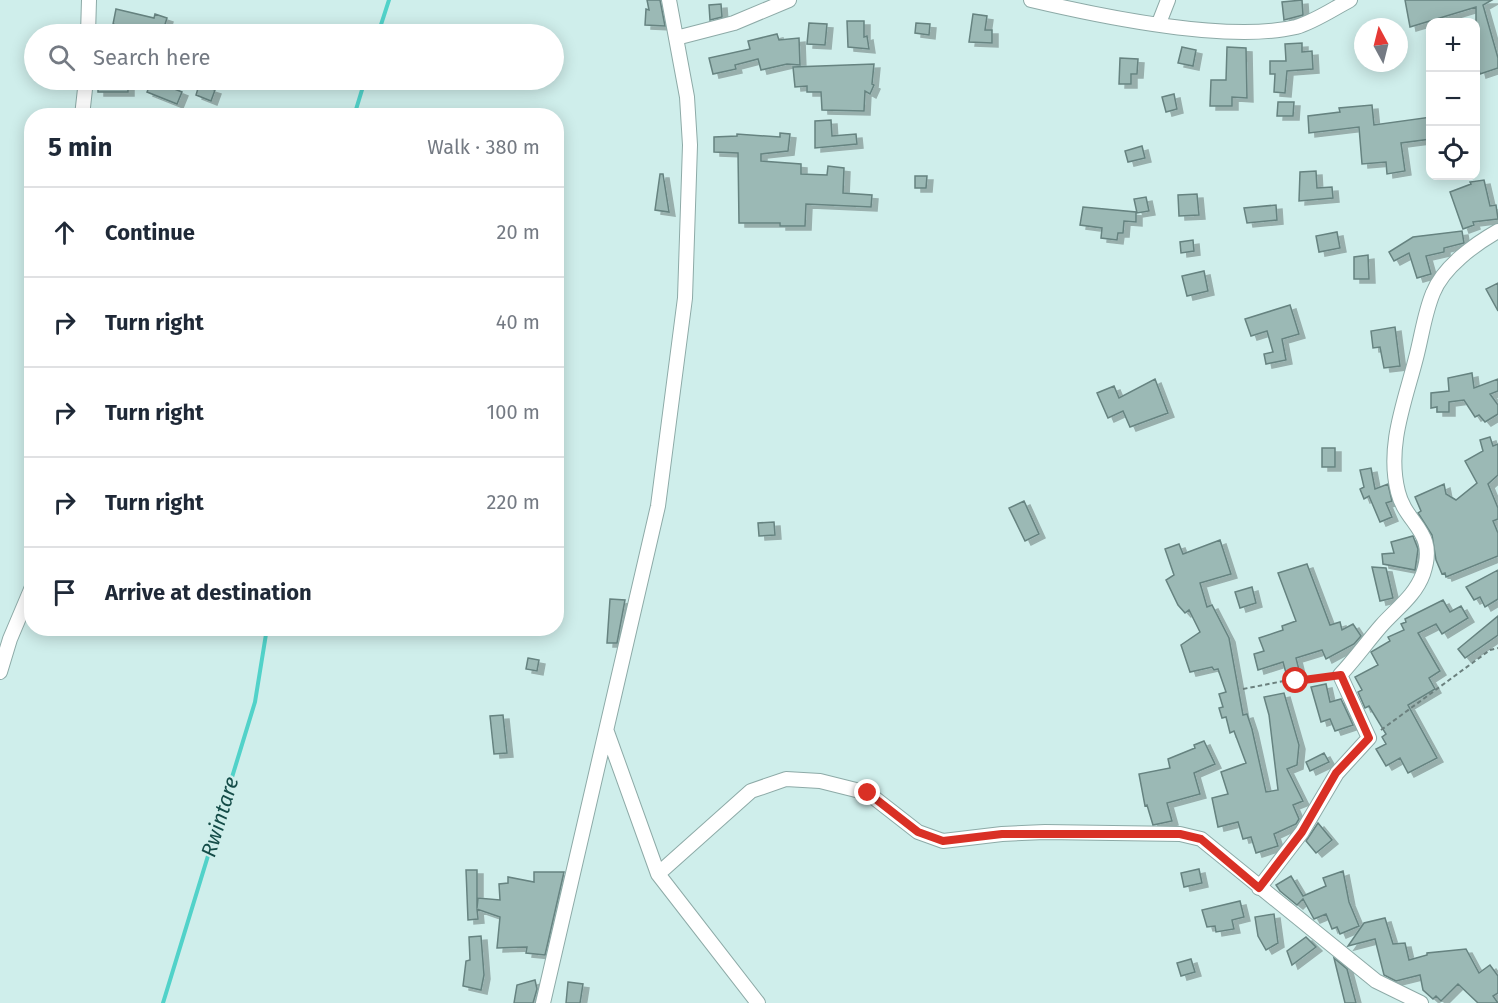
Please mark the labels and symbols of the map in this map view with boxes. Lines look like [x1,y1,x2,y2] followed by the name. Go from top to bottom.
[1354,18,1408,72] north arrow
[1282,667,1308,693] route start
[195,773,245,860] water label: Rwintare
[854,779,880,805] route end

